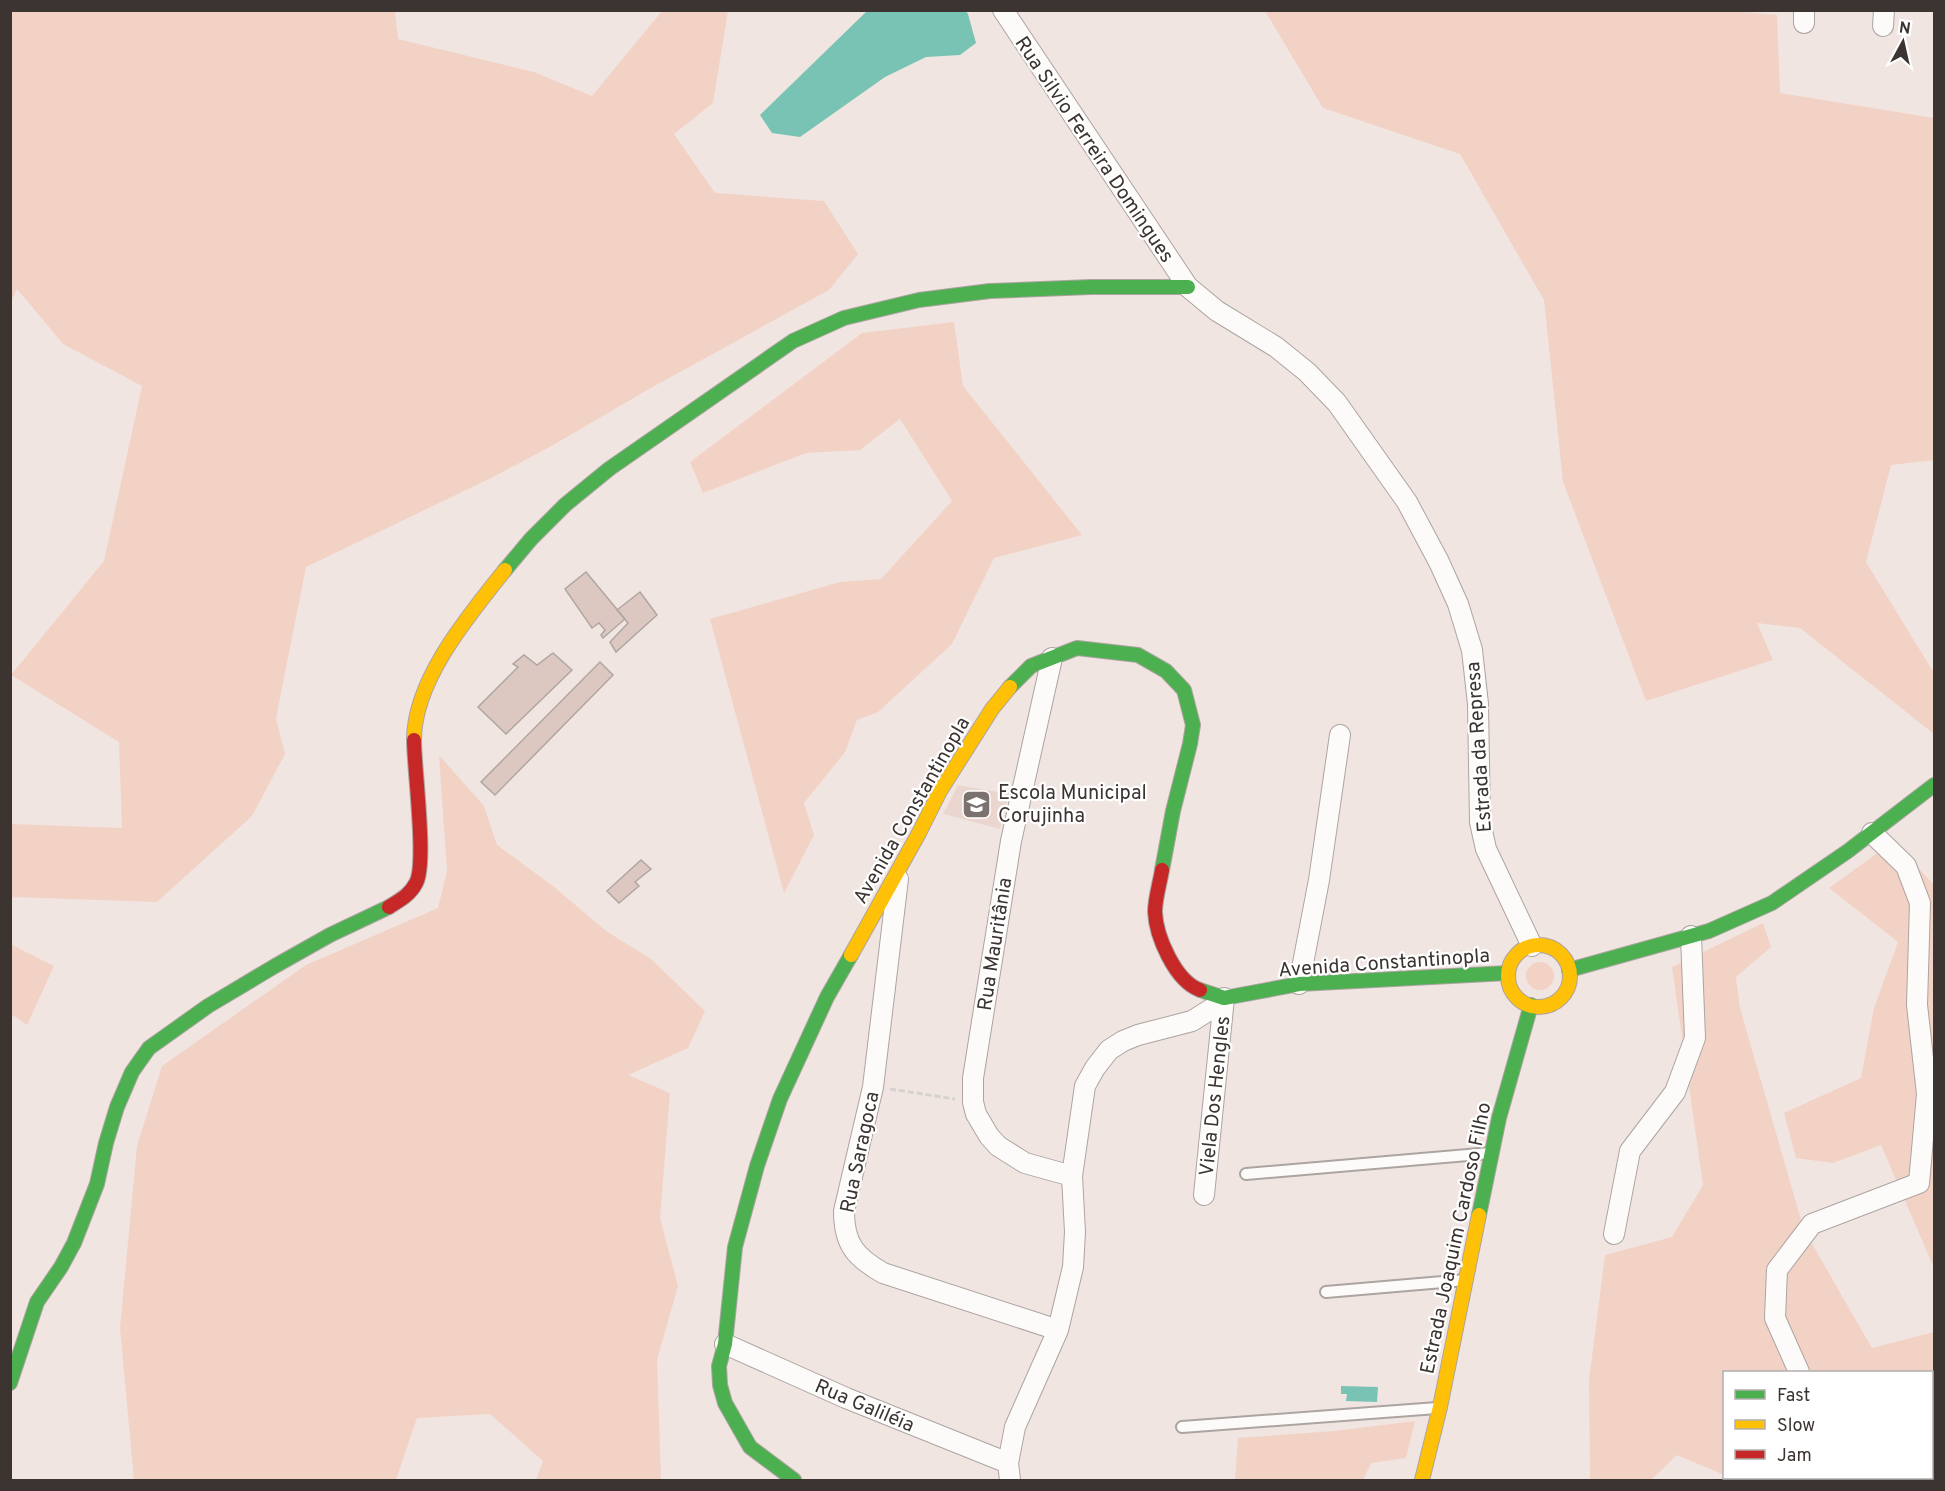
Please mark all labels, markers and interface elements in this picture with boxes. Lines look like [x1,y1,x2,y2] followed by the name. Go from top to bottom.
[1873,12,1933,72] north arrow
[1898,18,1912,40] text: N
[1008,32,1179,268] street label: Rua Silvio Ferreira Domingues
[1461,661,1499,833] street label: Estrada da Represa
[848,713,977,909] street label: Avenida Constantinopla
[998,781,1147,830] place label: Escola Municipal Corujinha
[961,788,993,820] school or university icon: Escola Municipal Corujinha
[973,876,1019,1013] street label: Rua Mauritânia
[1277,944,1491,984] street label: Avenida Constantinopla
[1195,1015,1237,1178] street label: Viela Dos Hengles
[835,1089,887,1216] street label: Rua Saragoca
[1415,1100,1498,1377] street label: Estrada Joaquim Cardoso Filho
[1723,1371,1933,1479] legend
[810,1374,918,1439] street label: Rua Galiléia
[1777,1385,1810,1408] text: Fast
[1777,1415,1815,1438] text: Slow
[1777,1445,1812,1468] text: Jam

